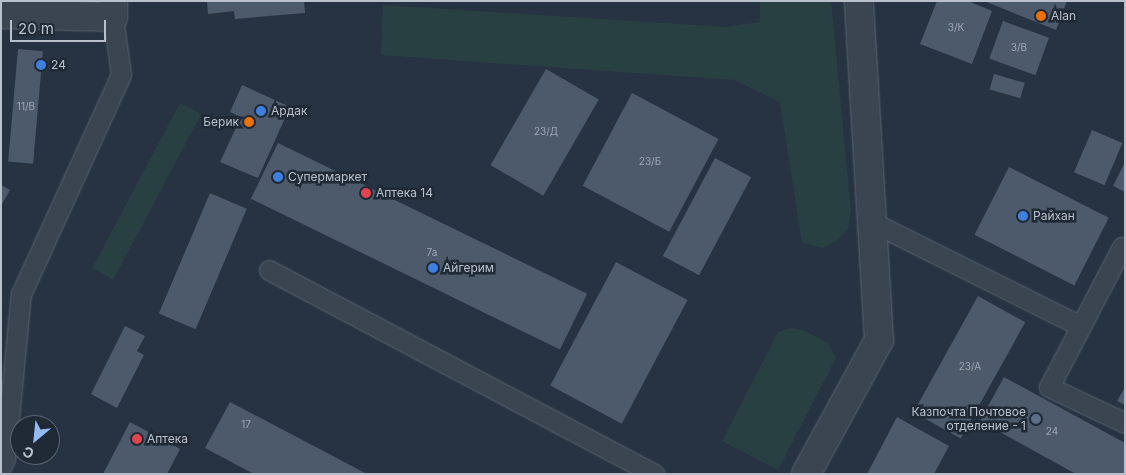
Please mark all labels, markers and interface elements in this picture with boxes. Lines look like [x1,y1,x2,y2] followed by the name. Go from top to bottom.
[1051,9,1076,23] place label: Alan
[12,10,109,42] scale bar
[1035,10,1047,22] marker: Alan
[18,19,54,38] text: 20 m
[948,22,964,34] house number: 3/К
[1011,42,1027,54] house number: 3/В
[51,58,66,72] place label: 24
[35,59,47,71] marker: 24
[17,101,35,113] house number: 11/В
[271,104,307,118] place label: Ардак
[255,105,267,117] marker: Ардак
[203,115,239,129] place label: Берик
[243,116,255,128] marker: Берик
[534,126,558,138] house number: 23/Д
[639,156,661,168] house number: 23/Б
[288,170,367,184] place label: Супермаркет
[272,171,284,183] marker: Супермаркет
[376,186,433,200] place label: Аптека 14
[360,187,372,199] marker: Аптека 14
[1033,209,1075,223] place label: Райхан
[1017,210,1029,222] marker: Райхан
[427,247,437,259] house number: 7а
[443,261,494,275] place label: Айгерим
[427,262,439,274] marker: Айгерим
[959,361,981,373] house number: 23/А
[912,405,1026,433] place label: Казпочта Почтовое отделение - 1
[1030,413,1042,425] marker: Казпочта Почтовое отделение - 1
[10,415,60,465] north arrow
[241,419,251,431] house number: 17
[1046,426,1058,438] house number: 24
[147,432,188,446] place label: Аптека
[131,433,143,445] marker: Аптека
[20,443,37,463] text: С

